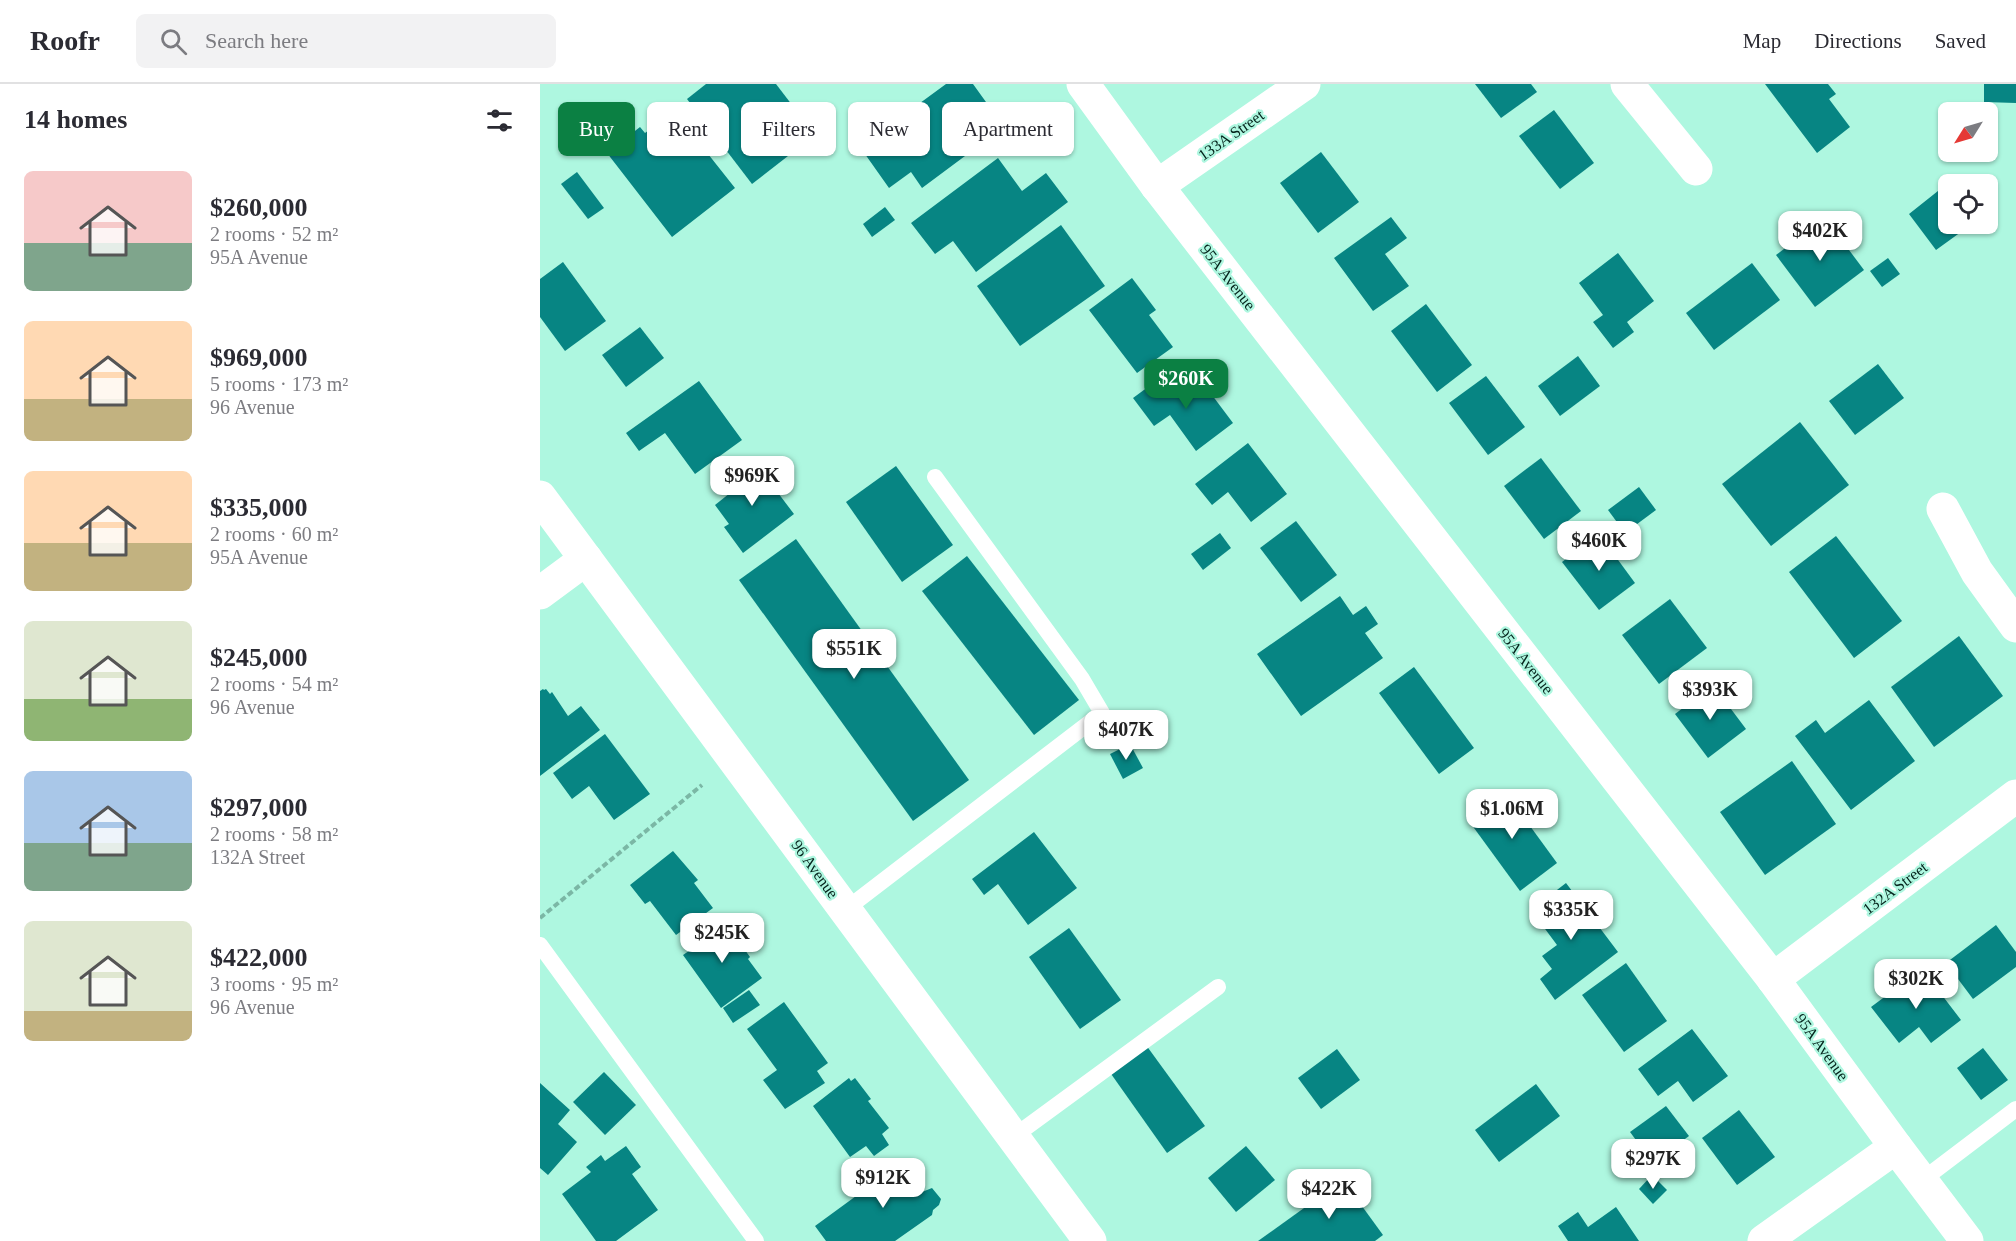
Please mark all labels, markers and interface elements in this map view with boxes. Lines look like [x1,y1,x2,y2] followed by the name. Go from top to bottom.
[136,14,556,68] search box
[30,25,100,56] text: Roofr
[157,25,190,58] icon: search
[205,28,308,53] text: Search here
[1743,29,1781,53] text: Map
[1814,29,1902,53] text: Directions
[1935,29,1986,53] text: Saved
[558,102,635,156] chip: Buy
[647,102,729,156] chip: Rent
[741,102,836,156] chip: Filters
[848,102,930,156] chip: New
[942,102,1074,156] chip: Apartment
[1938,102,1998,162] north arrow
[1938,102,1998,234] map controls
[483,104,516,137] icon: filters
[24,105,127,134] text: 14 homes
[1195,106,1267,164] street label: 133A Street
[1938,174,1998,234] button: locate
[210,193,308,222] text: $260,000
[72,195,144,267] icon: home
[1778,211,1862,262] pin: $402K
[1792,219,1848,241] text: $402K
[210,223,338,245] text: 2 rooms · 52 m²
[1197,241,1259,313] street label: 95A Avenue
[210,246,308,268] text: 95A Avenue
[210,343,308,372] text: $969,000
[72,345,144,417] icon: home
[1144,359,1228,410] pin: $260K
[1158,367,1214,389] text: $260K
[210,373,348,395] text: 5 rooms · 173 m²
[210,396,295,418] text: 96 Avenue
[710,456,794,507] pin: $969K
[724,464,780,486] text: $969K
[210,493,308,522] text: $335,000
[72,495,144,567] icon: home
[1557,521,1641,572] pin: $460K
[210,523,338,545] text: 2 rooms · 60 m²
[1571,529,1627,551] text: $460K
[210,546,308,568] text: 95A Avenue
[1495,625,1557,697] street label: 95A Avenue
[812,629,896,680] pin: $551K
[826,637,882,659] text: $551K
[210,643,308,672] text: $245,000
[72,645,144,717] icon: home
[1668,670,1752,721] pin: $393K
[210,673,338,695] text: 2 rooms · 54 m²
[1682,678,1738,700] text: $393K
[210,696,295,718] text: 96 Avenue
[1084,710,1168,761] pin: $407K
[1098,718,1154,740] text: $407K
[1463,789,1561,840] pin: $1.06M
[210,793,308,822] text: $297,000
[72,795,144,867] icon: home
[1480,797,1544,819] text: $1.06M
[210,823,338,845] text: 2 rooms · 58 m²
[788,837,842,901] street label: 96 Avenue
[210,846,305,868] text: 132A Street
[1860,858,1931,918] street label: 132A Street
[1529,890,1613,941] pin: $335K
[1543,898,1599,920] text: $335K
[680,913,764,964] pin: $245K
[694,921,750,943] text: $245K
[210,943,308,972] text: $422,000
[72,945,144,1017] icon: home
[1874,959,1958,1010] pin: $302K
[1888,967,1944,989] text: $302K
[210,973,338,995] text: 3 rooms · 95 m²
[210,996,295,1018] text: 96 Avenue
[1792,1010,1852,1084] street label: 95A Avenue
[1611,1139,1695,1190] pin: $297K
[1625,1147,1681,1169] text: $297K
[841,1158,925,1209] pin: $912K
[855,1166,911,1188] text: $912K
[1287,1169,1371,1220] pin: $422K
[1301,1177,1357,1199] text: $422K

